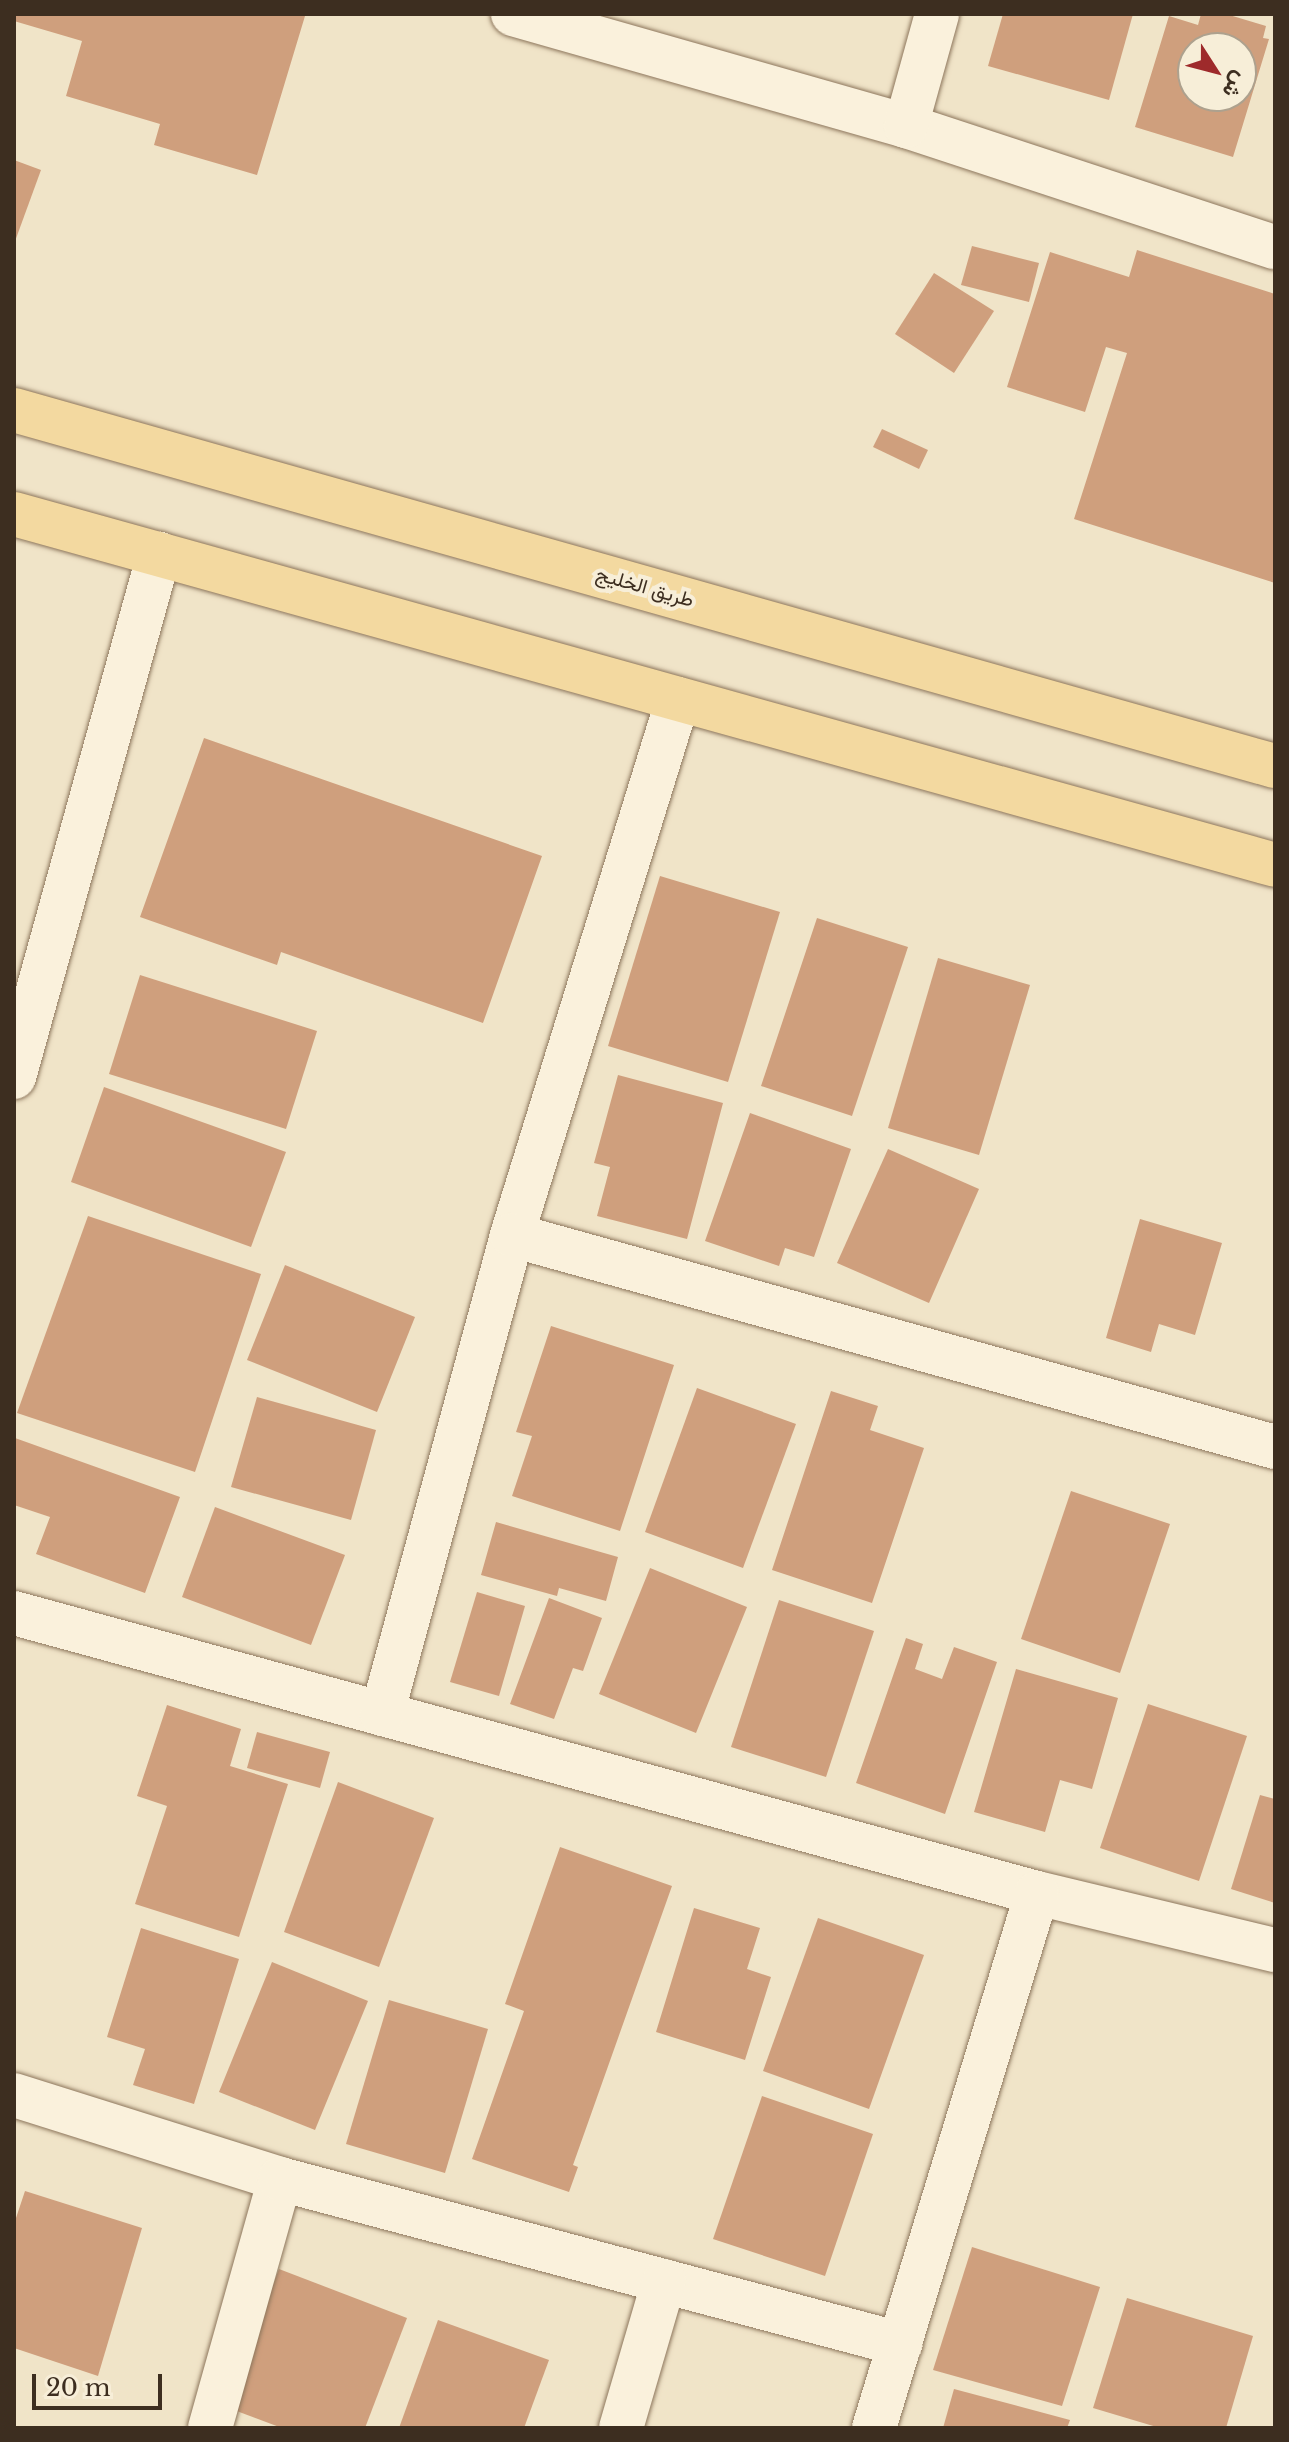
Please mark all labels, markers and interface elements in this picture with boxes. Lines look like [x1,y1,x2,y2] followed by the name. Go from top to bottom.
[1177,32,1257,112] north arrow
[1217,67,1254,104] text: ش
[593,562,697,612] street label: طريق الخليج
[36,2358,166,2408] scale bar
[46,2373,111,2402] text: 20 m

